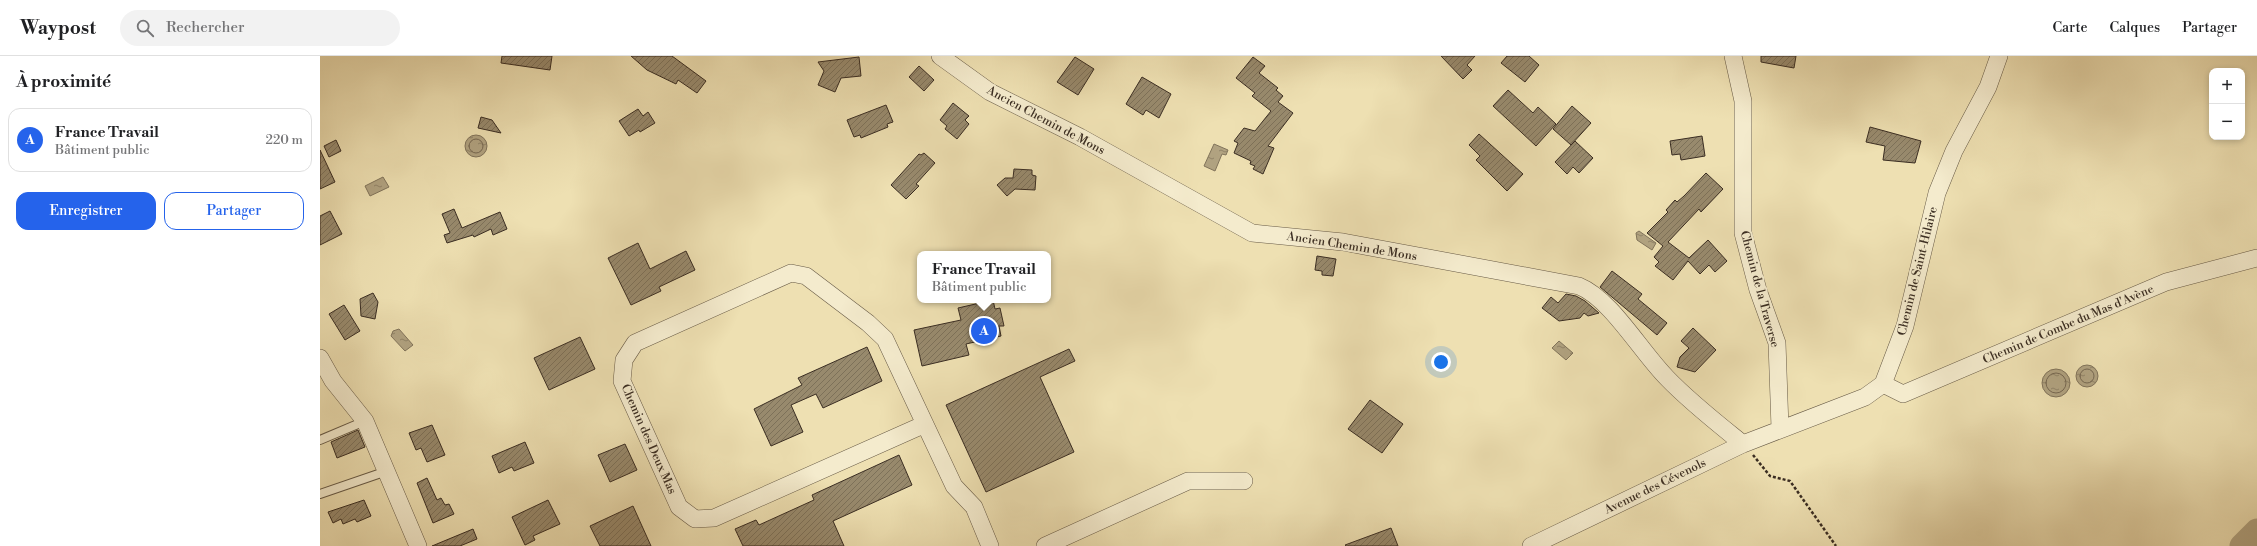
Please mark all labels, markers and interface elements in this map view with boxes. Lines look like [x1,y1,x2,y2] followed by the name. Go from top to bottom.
[120,10,400,46] search box
[20,16,96,40] text: Waypost
[134,17,156,39] icon: search
[166,18,245,37] text: Rechercher
[2052,19,2087,37] text: Carte
[2109,19,2160,37] text: Calques
[2182,19,2237,37] text: Partager
[2209,68,2245,140] map controls
[2209,68,2245,104] button: +
[16,71,111,93] text: À proximité
[983,82,1107,158] street label: Ancien Chemin de Mons
[2209,104,2245,140] button: −
[55,123,159,142] text: France Travail
[25,132,35,148] text: A
[265,132,303,148] text: 220 m
[55,142,150,158] text: Bâtiment public
[16,192,156,230] button: Enregistrer
[164,192,304,230] button: Partager
[1894,205,1941,337] street label: Chemin de Saint-Hilaire
[1285,229,1418,264] street label: Ancien Chemin de Mons
[1737,229,1782,349] street label: Chemin de la Traverse
[917,251,1051,303] popup
[932,260,1036,279] text: France Travail
[932,279,1027,295] text: Bâtiment public
[1980,282,2156,367] street label: Chemin de Combe du Mas d'Avène
[971,316,997,346] pin: A
[1431,352,1451,372] your location
[618,382,680,497] street label: Chemin des Deux Mas
[1601,455,1709,518] street label: Avenue des Cévenols

